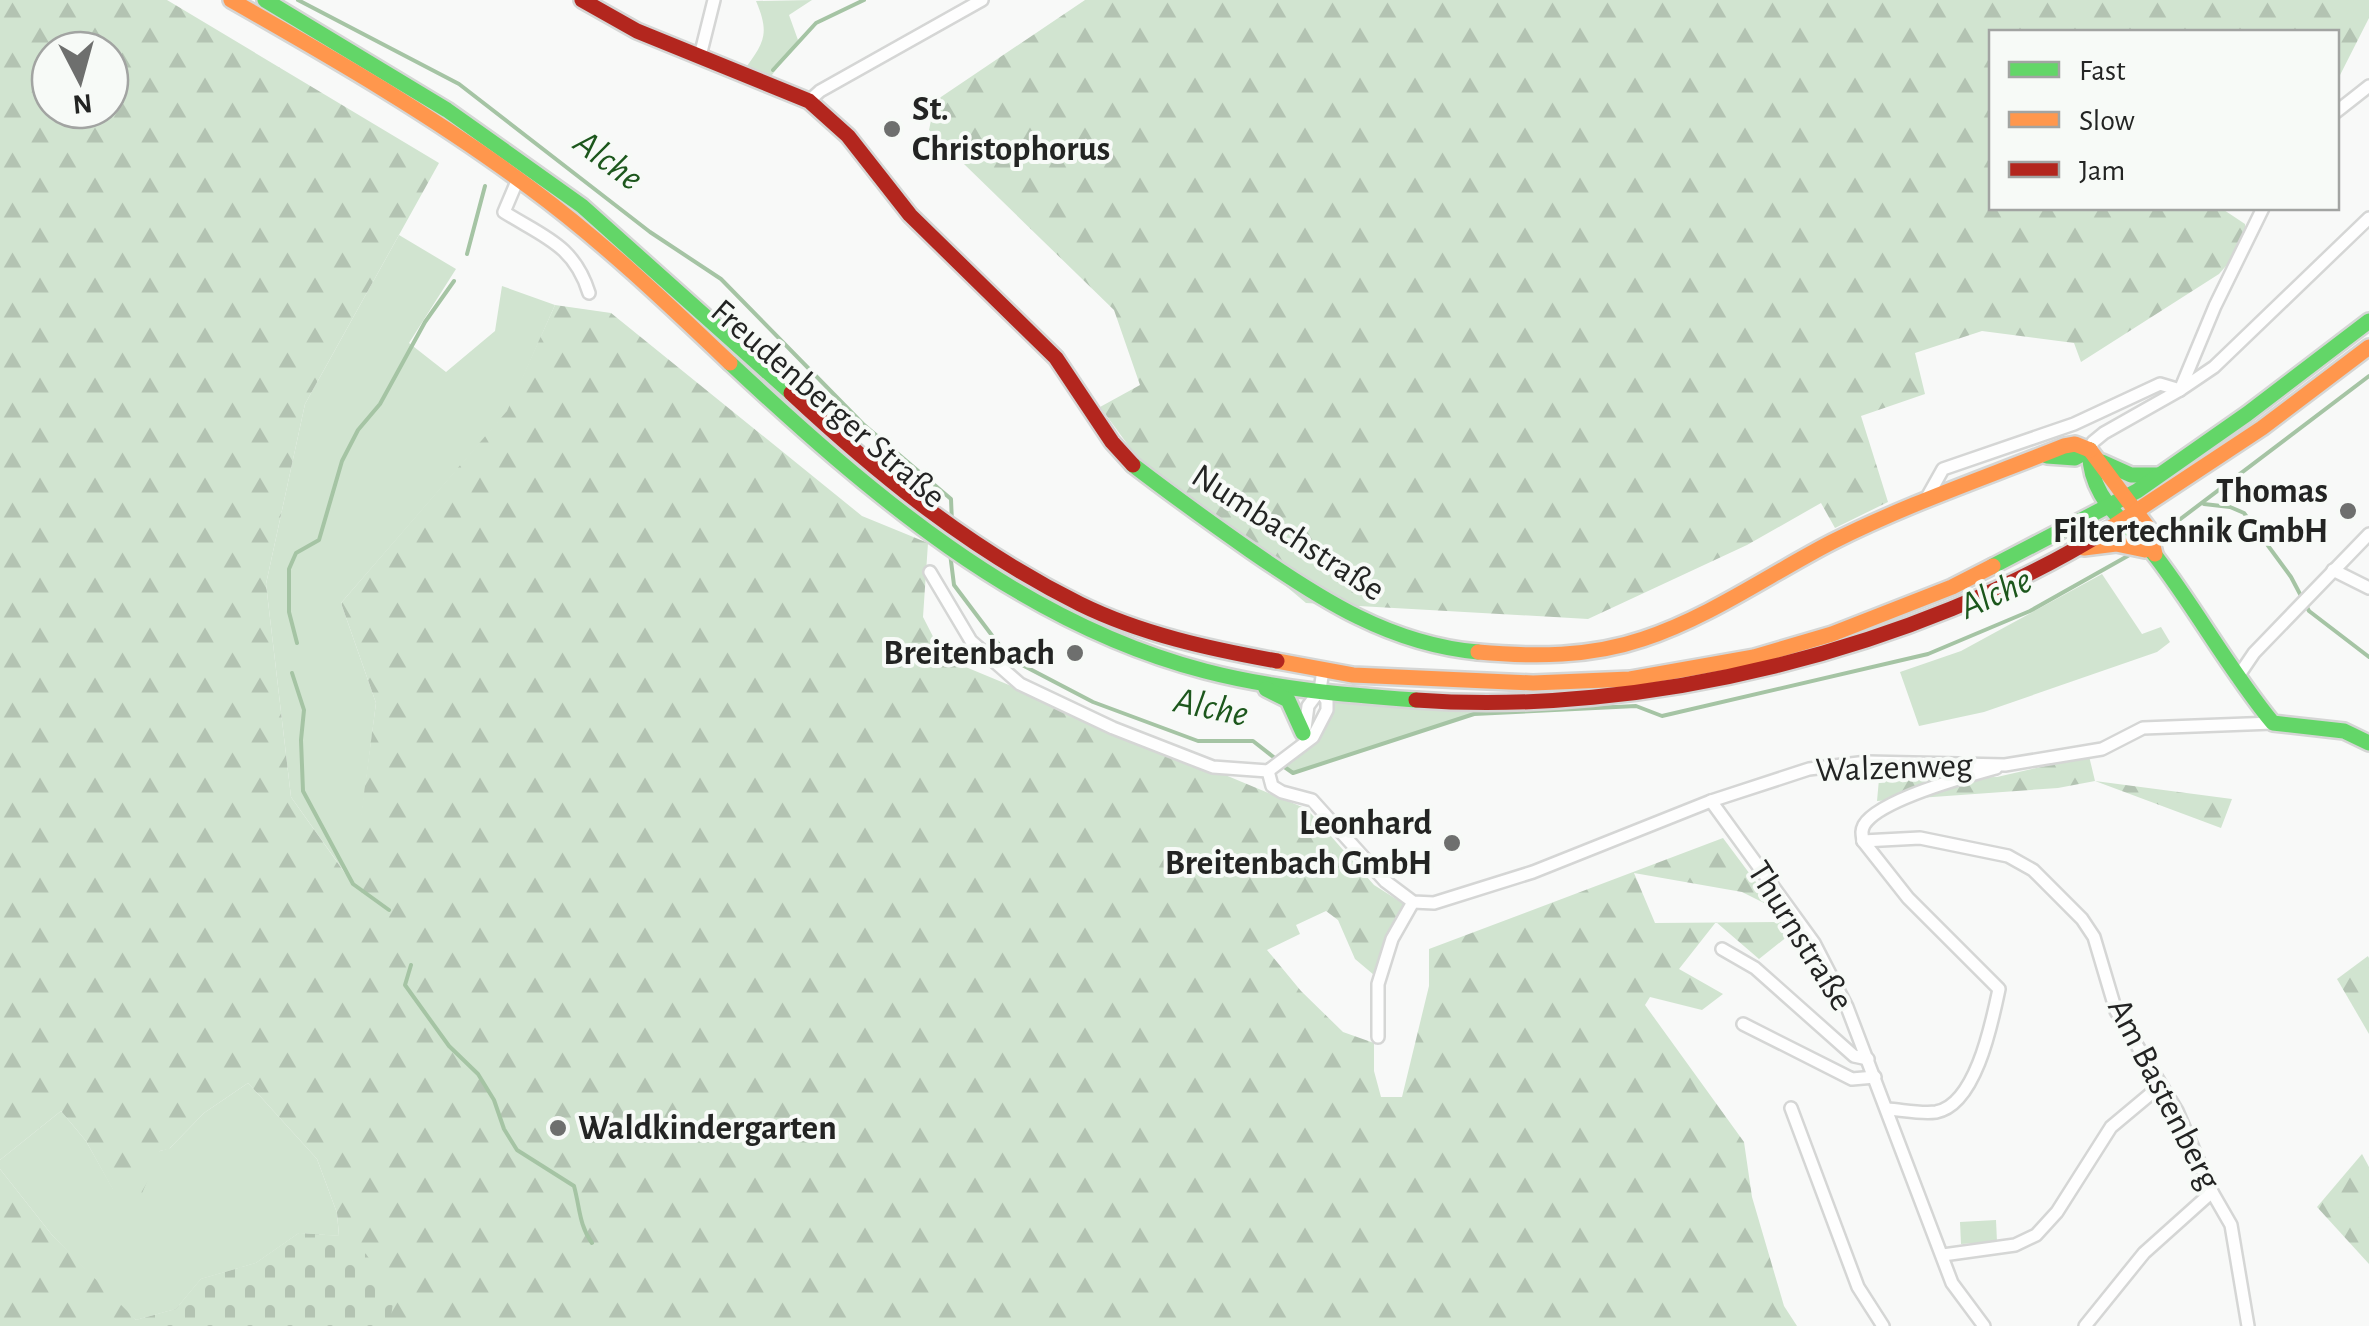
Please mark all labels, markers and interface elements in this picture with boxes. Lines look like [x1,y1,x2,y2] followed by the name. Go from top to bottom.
[30,30,130,130] north arrow
[1989,30,2339,210] legend
[2079,56,2126,86] text: Fast
[71,88,94,118] text: N
[912,92,1110,167] place label: St. Christophorus
[2079,106,2135,136] text: Slow
[881,118,903,140] marker: St. Christophorus
[566,123,649,199] water label: Alche
[2079,156,2125,186] text: Jam
[704,293,952,515] street label: Freudenberger Straße
[1186,458,1390,608] street label: Numbachstraße
[2053,474,2328,549] place label: Thomas Filtertechnik GmbH
[2337,500,2359,522] marker: Thomas Filtertechnik GmbH
[1953,561,2038,627] water label: Alche
[883,636,1055,671] place label: Breitenbach
[1064,642,1086,664] marker: Breitenbach
[1170,681,1251,734] water label: Alche
[1815,748,1973,788] street label: Walzenweg
[1165,806,1432,881] place label: Leonhard Breitenbach GmbH
[1441,832,1463,854] marker: Leonhard Breitenbach GmbH
[1740,855,1860,1017] street label: Thurnstraße
[2101,993,2227,1195] street label: Am Bastenberg
[578,1111,837,1146] place label: Waldkindergarten
[547,1117,569,1139] marker: Waldkindergarten

